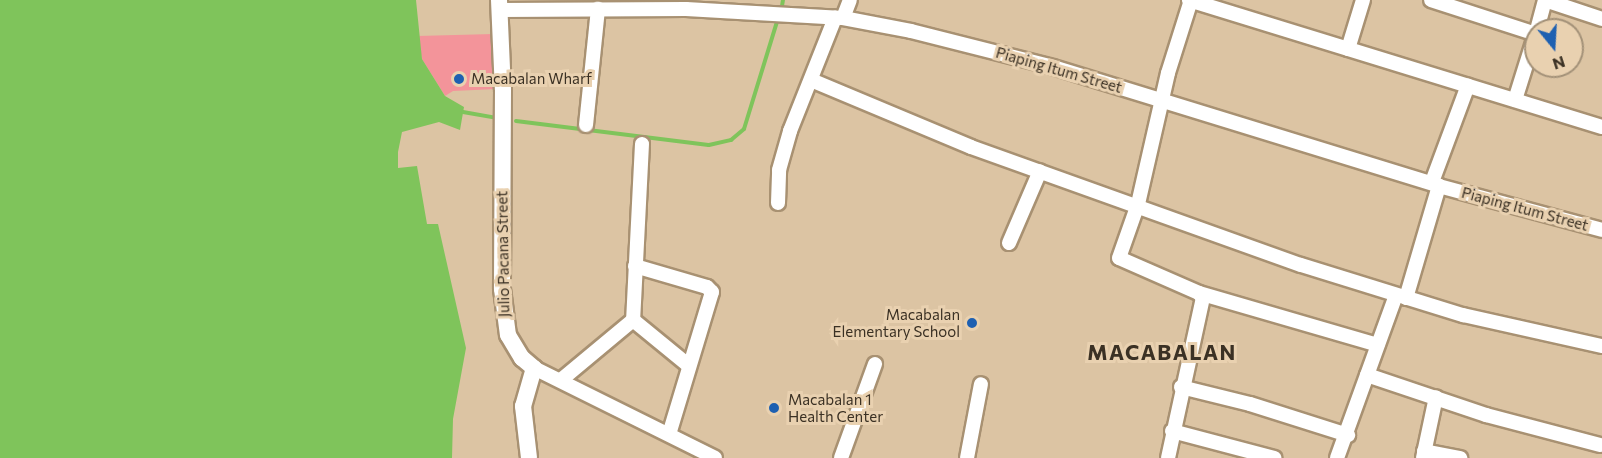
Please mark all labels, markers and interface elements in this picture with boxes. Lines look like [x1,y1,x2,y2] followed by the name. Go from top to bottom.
[1524,18,1584,78] north arrow
[994,43,1124,97] street label: Piaping Itum Street
[1550,53,1568,75] text: N
[471,70,592,88] place label: Macabalan Wharf
[452,72,466,86] marker: Macabalan Wharf
[1460,183,1590,235] street label: Piaping Itum Street
[493,191,513,317] street label: Julio Pacana Street
[833,305,960,340] place label: Macabalan Elementary School
[965,316,979,330] marker: Macabalan Elementary School
[1087,339,1237,365] district label: MACABALAN
[788,390,883,425] place label: Macabalan 1 Health Center
[765,399,783,417] marker: Macabalan 1 Health Center

